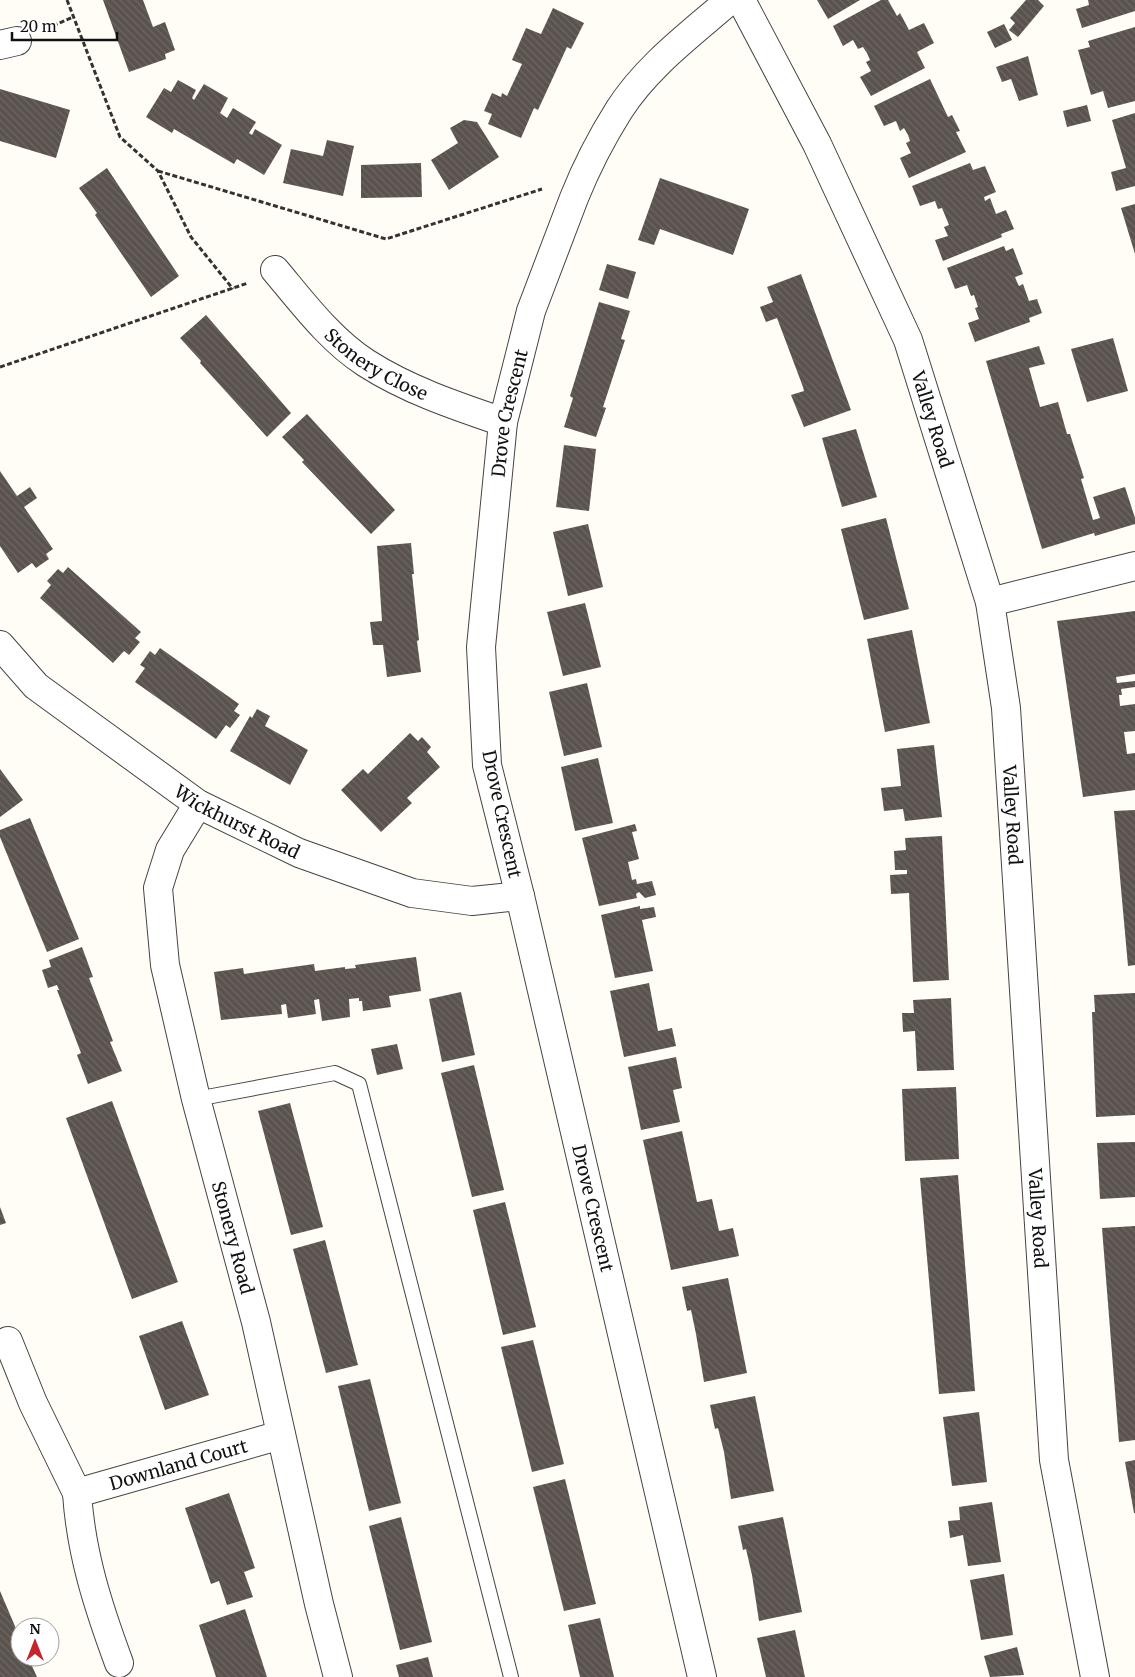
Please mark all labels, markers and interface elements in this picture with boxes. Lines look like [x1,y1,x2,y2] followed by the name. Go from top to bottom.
[12,10,118,42] scale bar
[20,17,57,36] text: 20 m
[320,323,431,405] street label: Stonery Close
[486,347,532,478] street label: Drove Crescent
[907,367,959,471] street label: Valley Road
[477,748,527,880] street label: Drove Crescent
[998,764,1028,866] street label: Valley Road
[169,779,304,863] street label: Wickhurst Road
[567,1142,619,1274] street label: Drove Crescent
[1024,1167,1053,1269] street label: Valley Road
[207,1179,259,1297] street label: Stonery Road
[107,1434,250,1495] street label: Downland Court
[10,1617,60,1667] north arrow
[29,1620,41,1638] text: N

